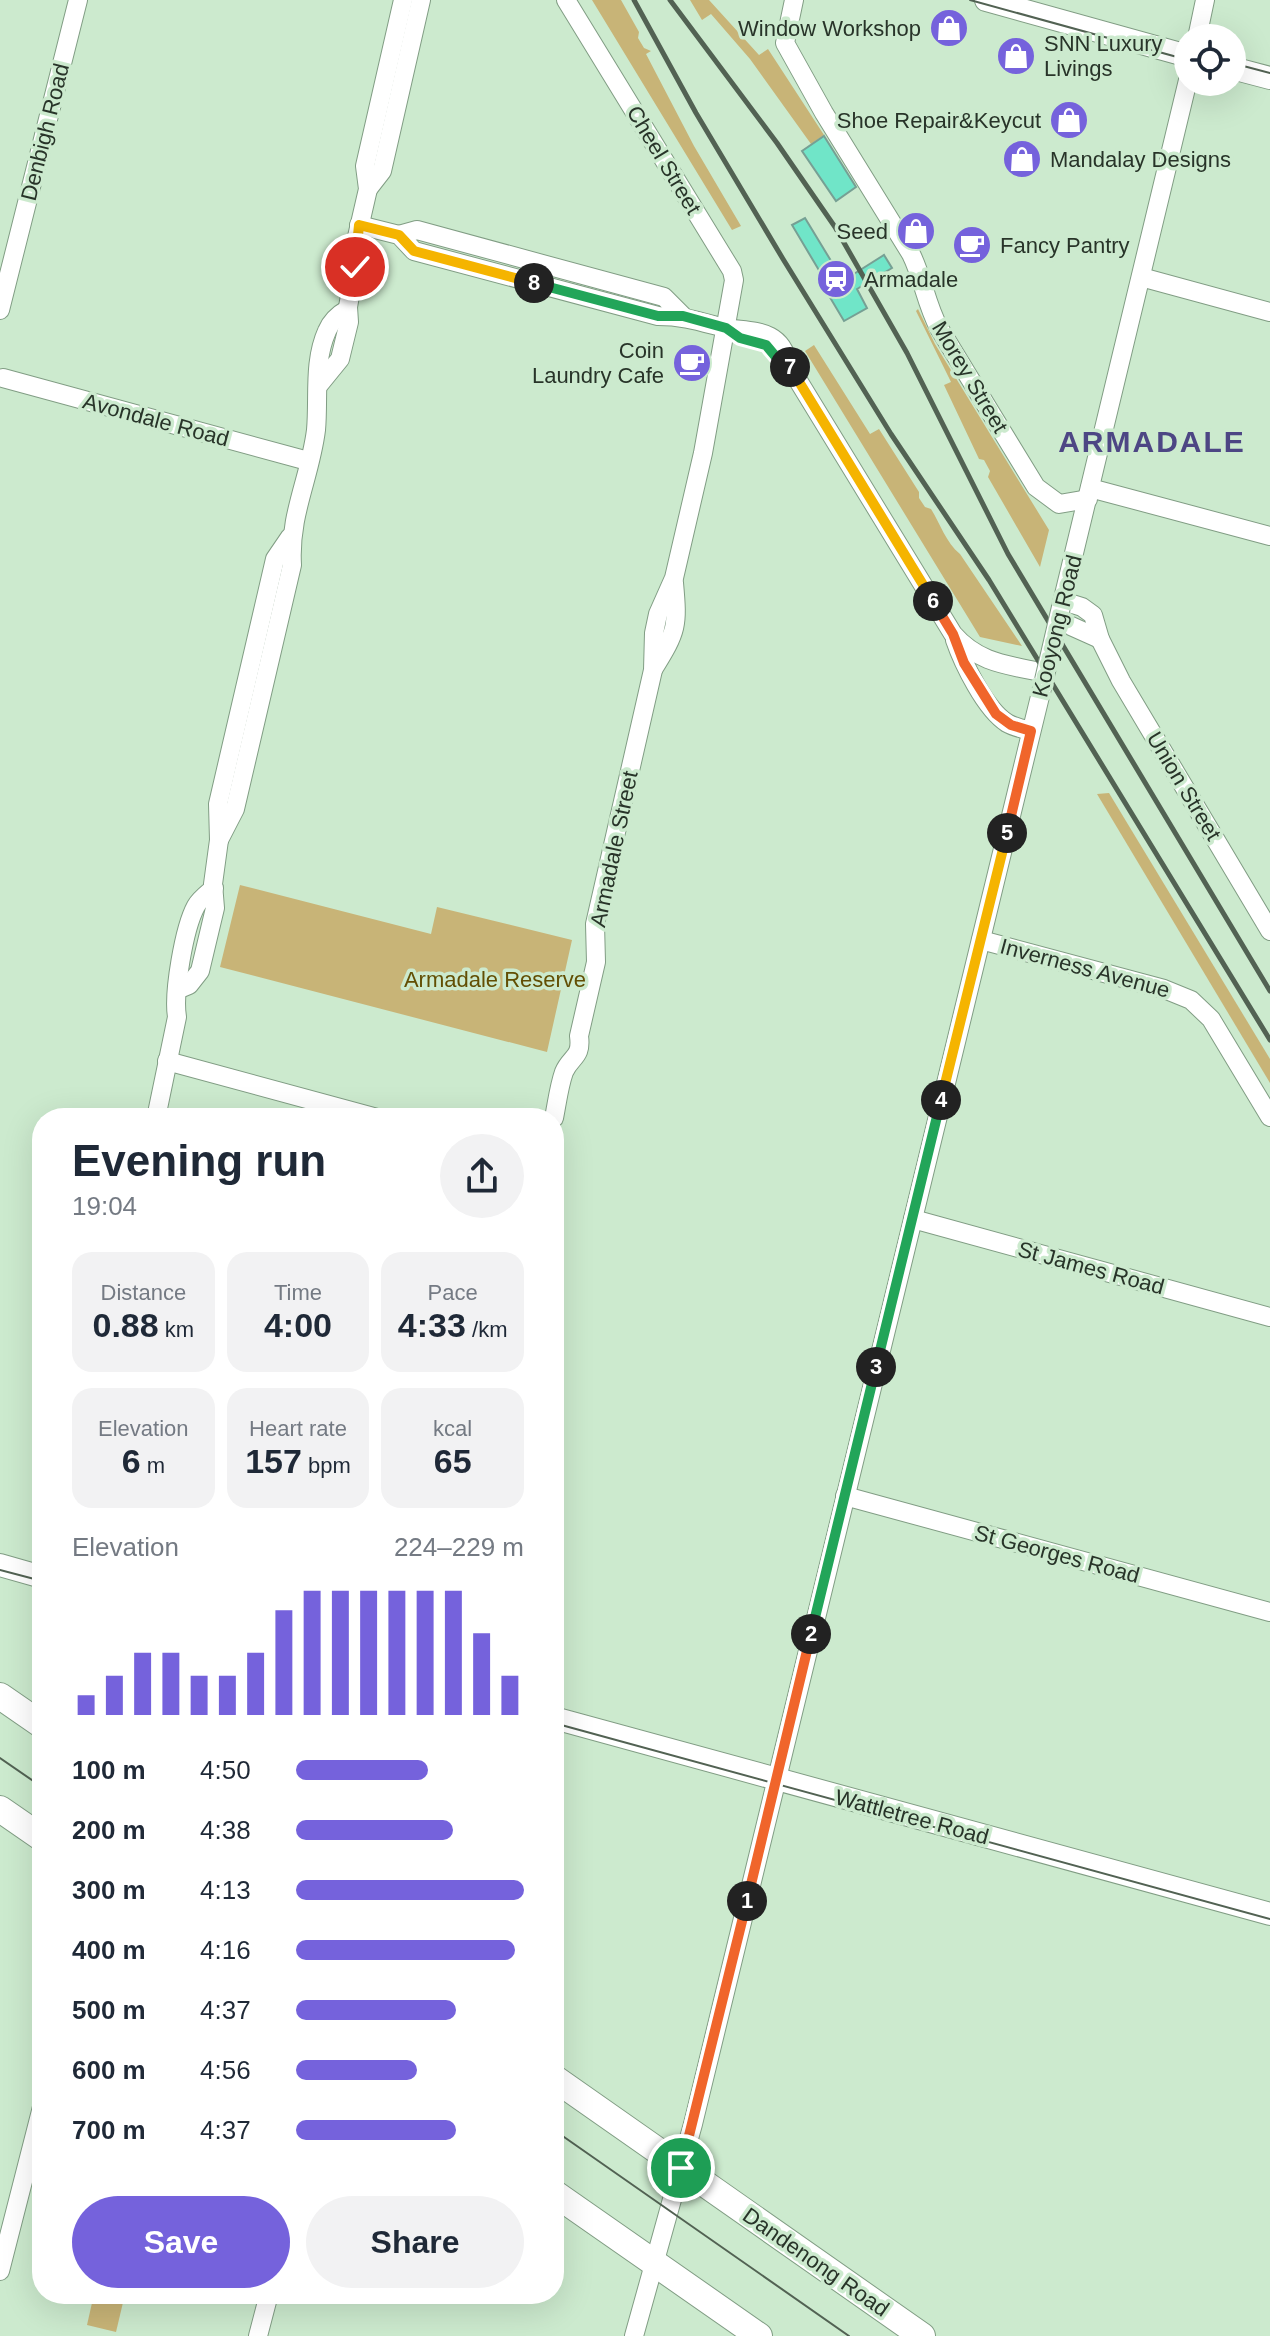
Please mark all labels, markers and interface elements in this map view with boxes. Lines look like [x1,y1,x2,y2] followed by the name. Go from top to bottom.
[928,7,970,49] shop icon: Window Workshop
[738,16,921,41] place label: Window Workshop
[1174,24,1246,96] map controls
[1174,24,1246,96] button: locate
[1044,31,1163,81] place label: SNN Luxury Livings
[995,35,1037,77] shop icon: SNN Luxury Livings
[16,61,74,203] street label: Denbigh Road
[1048,99,1090,141] shop icon: Shoe Repair&Keycut
[622,101,706,219] street label: Cheel Street
[837,108,1041,133] place label: Shoe Repair&Keycut
[1001,138,1043,180] shop icon: Mandalay Designs
[1050,147,1231,172] place label: Mandalay Designs
[895,210,937,252] shop icon: Seed
[837,219,888,244] place label: Seed
[951,224,993,266] cafe icon: Fancy Pantry
[321,233,389,301] pin
[1000,233,1130,258] place label: Fancy Pantry
[333,245,377,289] icon: check
[815,258,857,300] station icon: Armadale
[514,263,554,303] pin: 8
[864,267,958,292] place label: Armadale
[528,270,540,295] text: 8
[927,317,1013,437] street label: Morey Street
[532,338,664,388] place label: Coin Laundry Cafe
[671,342,713,384] cafe icon: Coin Laundry Cafe
[770,347,810,387] pin: 7
[784,354,796,379] text: 7
[80,389,232,451] street label: Avondale Road
[1058,425,1246,458] district label: ARMADALE
[1027,552,1087,700] street label: Kooyong Road
[913,581,953,621] pin: 6
[927,588,939,613] text: 6
[1142,727,1226,845] street label: Union Street
[585,769,643,929] street label: Armadale Street
[987,813,1027,853] pin: 5
[1001,820,1013,845] text: 5
[997,933,1173,1003] street label: Inverness Avenue
[404,967,586,992] park label: Armadale Reserve
[921,1080,961,1120] pin: 4
[935,1087,947,1112] text: 4
[440,1134,524,1218] button: share
[72,1136,326,1185] text: Evening run
[72,1191,137,1221] text: 19:04
[1015,1236,1167,1300] street label: St James Road
[101,1280,186,1305] text: Distance
[274,1280,322,1305] text: Time
[428,1280,478,1305] text: Pace
[93,1306,159,1344] text: 0.88
[264,1306,332,1344] text: 4:00
[398,1306,466,1344] text: 4:33
[159,1317,194,1342] text: km
[466,1317,507,1342] text: /km
[856,1347,896,1387] pin: 3
[870,1354,882,1379] text: 3
[98,1416,189,1441] text: Elevation
[249,1416,347,1441] text: Heart rate
[433,1416,472,1441] text: kcal
[122,1442,141,1480] text: 6
[245,1442,302,1480] text: 157
[434,1442,472,1480] text: 65
[141,1453,165,1478] text: m
[302,1453,351,1478] text: bpm
[972,1520,1142,1588] street label: St Georges Road
[72,1532,179,1562] text: Elevation
[394,1532,524,1562] text: 224–229 m
[791,1614,831,1654] pin: 2
[805,1621,817,1646] text: 2
[72,1755,146,1785] text: 100 m
[200,1755,251,1785] text: 4:50
[832,1784,992,1850] street label: Wattletree Road
[72,1815,146,1845] text: 200 m
[200,1815,251,1845] text: 4:38
[72,1875,146,1905] text: 300 m
[200,1875,251,1905] text: 4:13
[727,1881,767,1921] pin: 1
[741,1888,753,1913] text: 1
[72,1935,146,1965] text: 400 m
[200,1935,251,1965] text: 4:16
[72,1995,146,2025] text: 500 m
[200,1995,251,2025] text: 4:37
[72,2055,146,2085] text: 600 m
[200,2055,251,2085] text: 4:56
[72,2115,146,2145] text: 700 m
[200,2115,251,2145] text: 4:37
[647,2134,715,2202] pin
[659,2146,703,2190] icon: arrive
[72,2196,290,2288] button: Save
[306,2196,524,2288] button: Share
[738,2202,894,2322] street label: Dandenong Road

